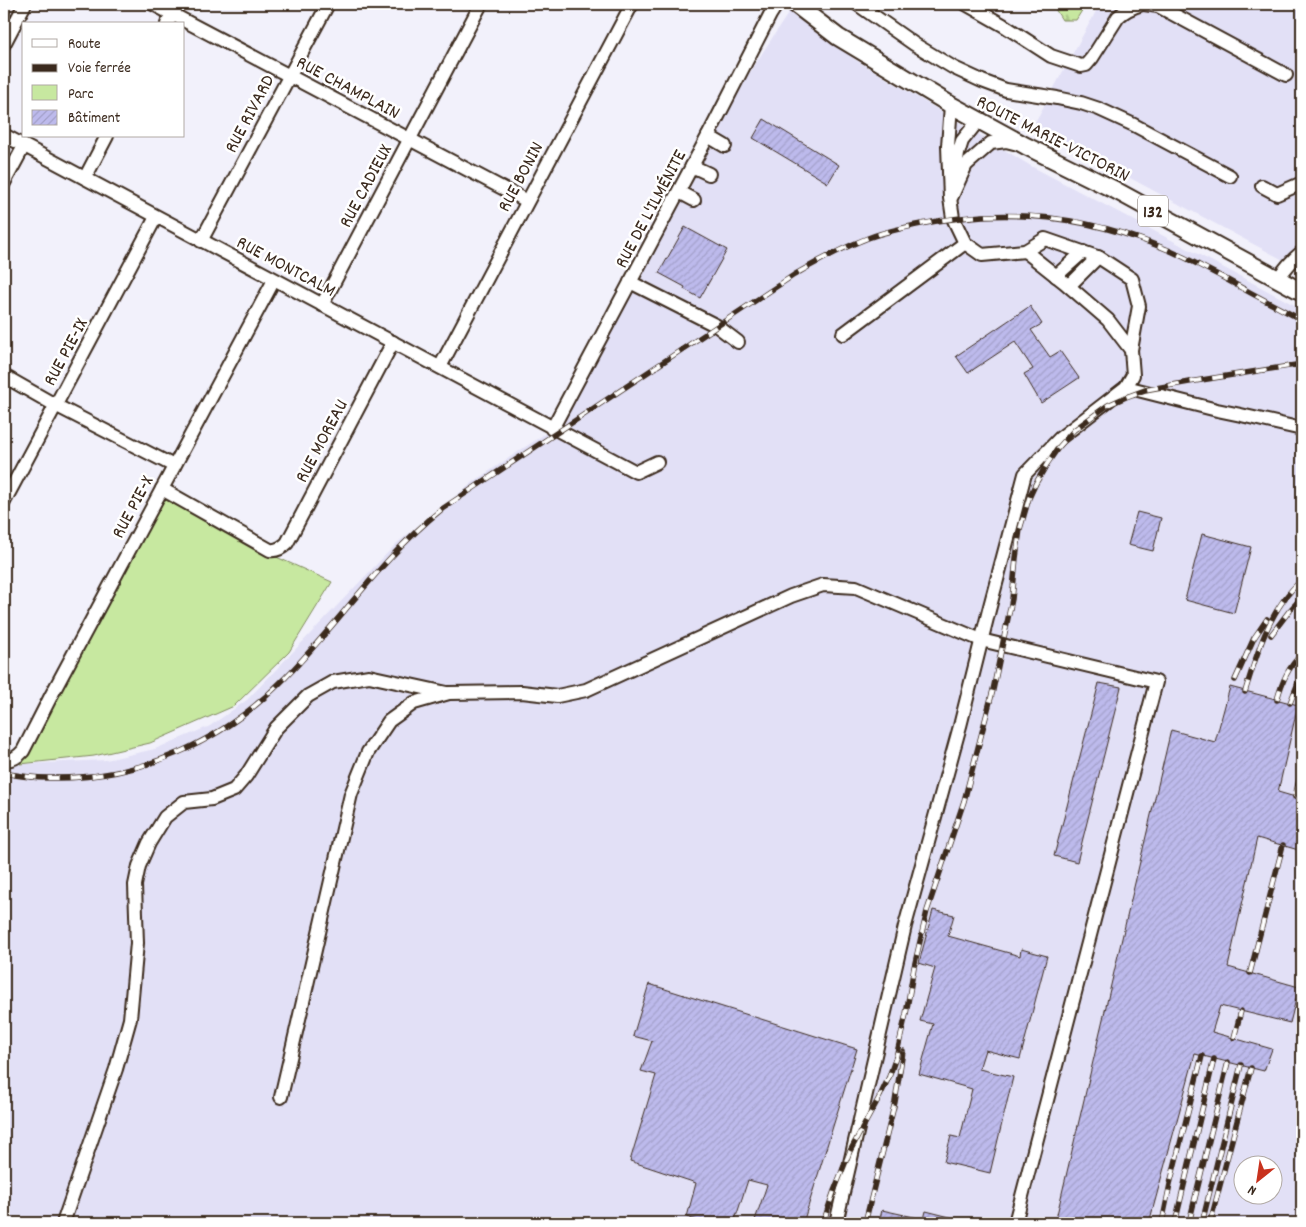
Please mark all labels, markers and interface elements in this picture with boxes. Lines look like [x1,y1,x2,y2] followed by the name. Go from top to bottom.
[22,22,185,138] legend
[68,34,101,56] text: Route
[291,50,404,128] street label: RUE CHAMPLAIN
[68,58,131,80] text: Voie ferrée
[219,71,283,159] street label: RUE RIVARD
[68,84,93,106] text: Parc
[971,90,1134,191] street label: ROUTE MARIE-VICTORIN
[68,108,121,130] text: Bâtiment
[492,138,552,218] street label: RUE BONIN
[334,140,401,233] street label: RUE CADIEUX
[610,145,695,274] street label: RUE DE L'ILMÉNITE
[1138,196,1168,227] road number: 132
[231,231,340,306] street label: RUE MONTCALM
[38,314,96,391] street label: RUE PIE-IX
[290,395,356,488] street label: RUE MOREAU
[106,471,162,544] street label: RUE PIE-X
[1234,1154,1284,1204] north arrow
[1244,1179,1260,1200] text: N

